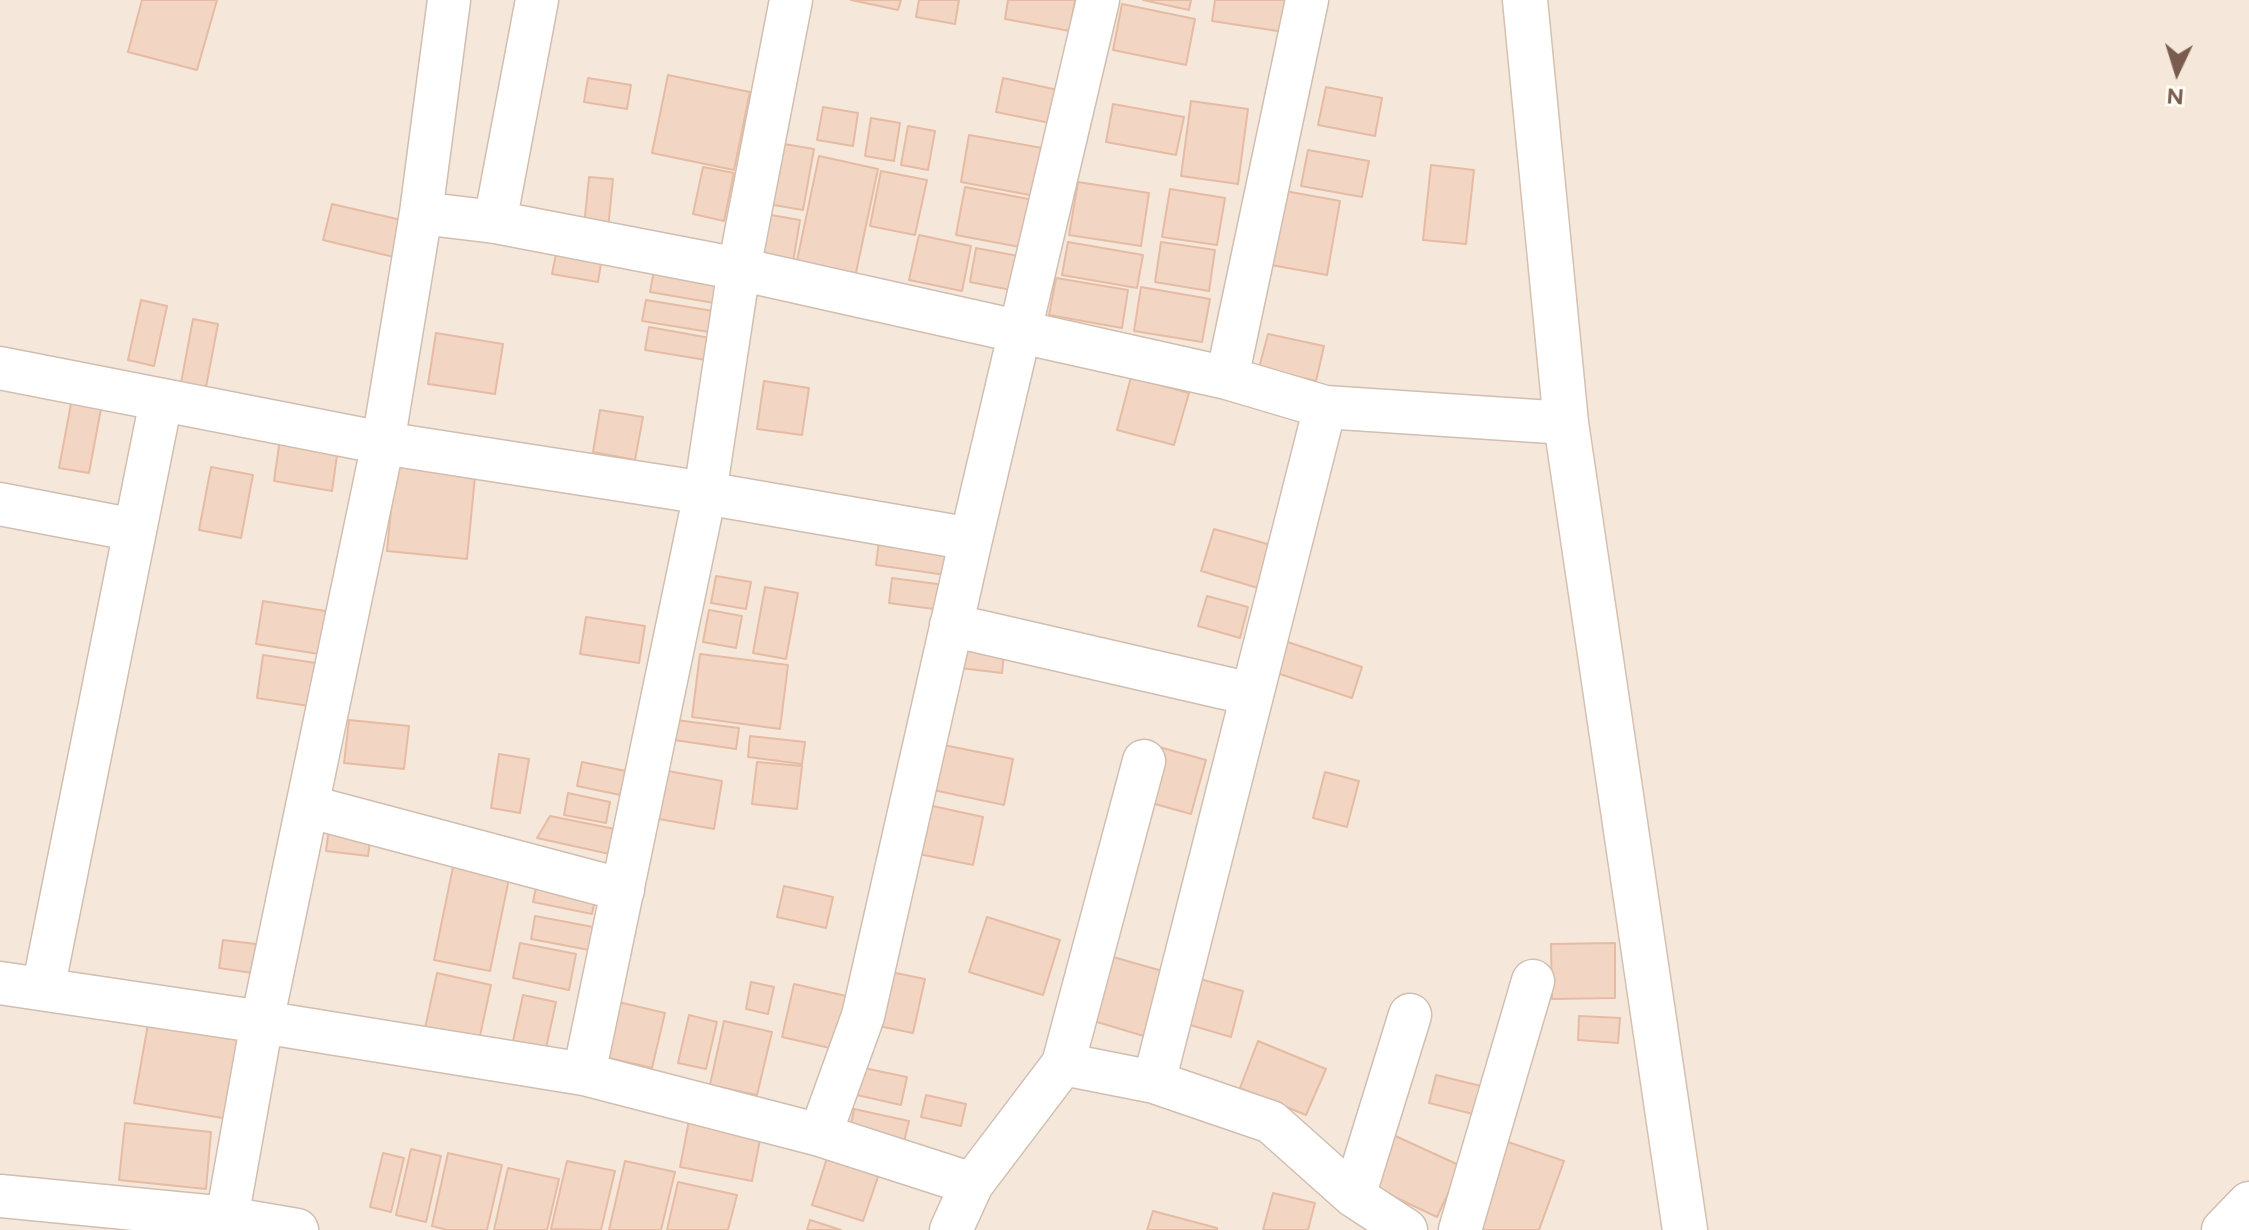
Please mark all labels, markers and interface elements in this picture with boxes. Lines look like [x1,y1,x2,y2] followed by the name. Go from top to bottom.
[2137,32,2217,112] north arrow
[2166,82,2185,111] text: N

